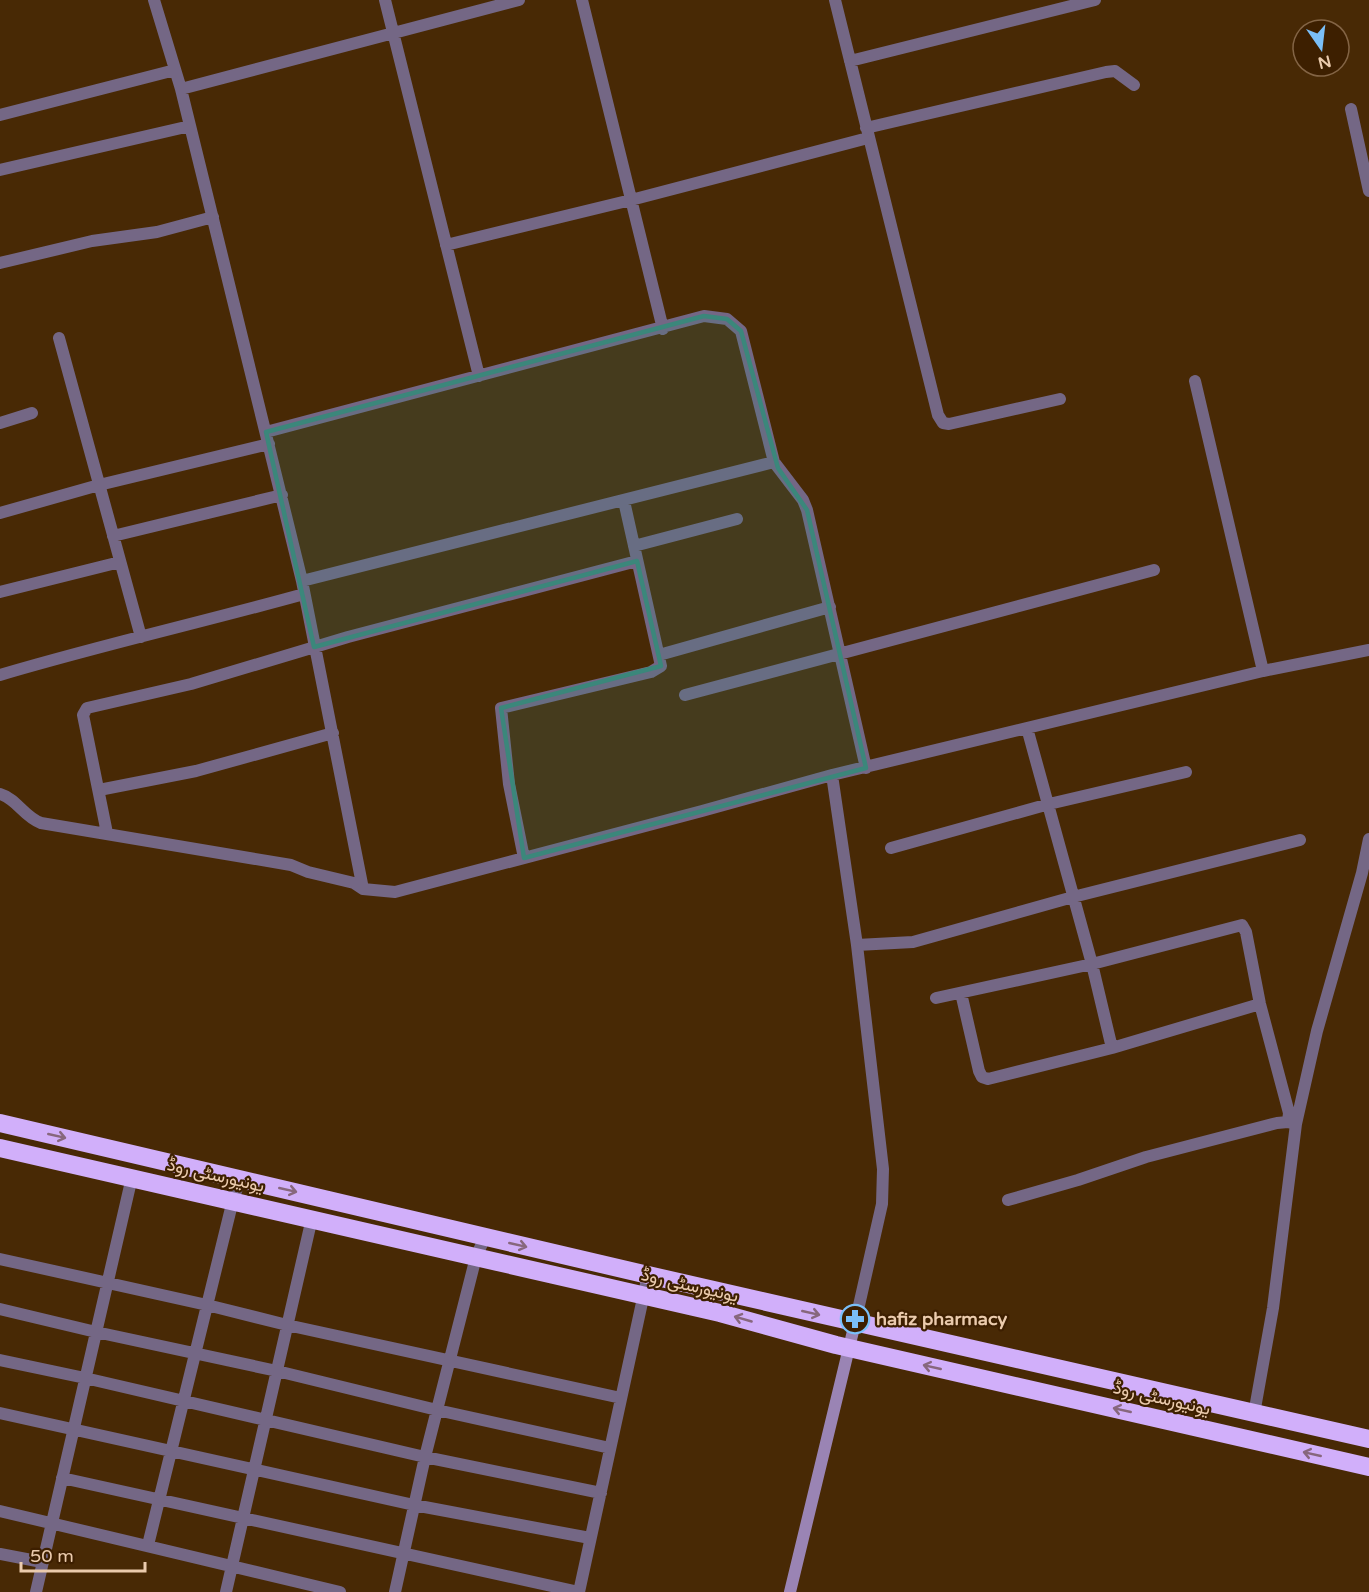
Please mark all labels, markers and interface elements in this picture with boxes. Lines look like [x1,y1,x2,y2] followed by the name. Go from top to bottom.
[1291,18,1351,78] north arrow
[1316,50,1333,73] text: N
[47,1131,66,1142] one-way arrow
[165,1153,267,1197] street label: یونیورسٹی روڈ
[278,1185,297,1196] one-way arrow
[509,1239,528,1251] one-way arrow
[639,1263,741,1307] street label: یونیورسٹی روڈ
[839,1303,871,1335] pharmacy icon: hafiz pharmacy
[801,1307,820,1319] one-way arrow
[876,1308,1008,1330] place label: hafiz pharmacy
[734,1313,753,1324] one-way arrow
[922,1361,941,1373] one-way arrow
[1111,1376,1213,1420] street label: یونیورسٹی روڈ
[1113,1404,1132,1416] one-way arrow
[1303,1447,1322,1459] one-way arrow
[21,1535,146,1573] scale bar
[30,1545,74,1567] text: 50 m

